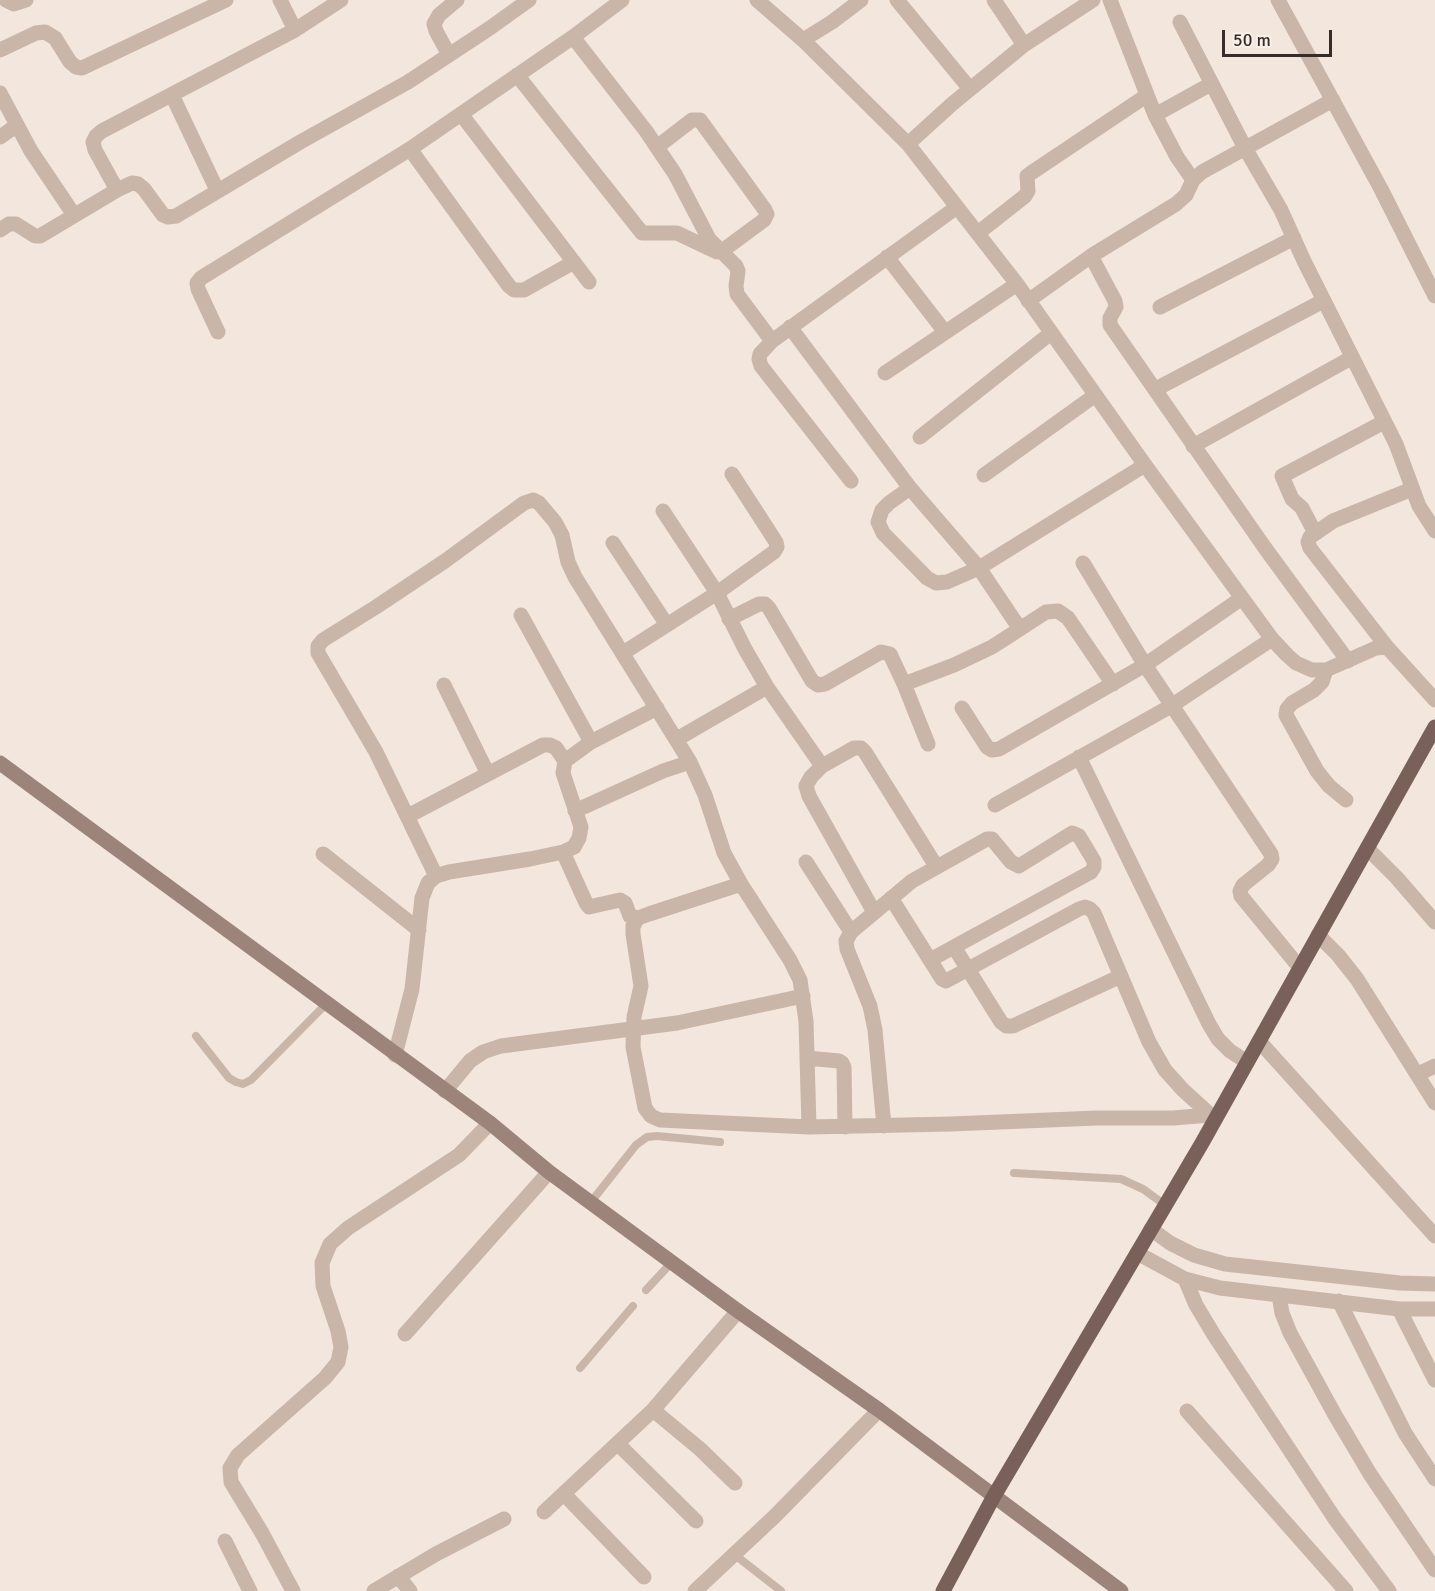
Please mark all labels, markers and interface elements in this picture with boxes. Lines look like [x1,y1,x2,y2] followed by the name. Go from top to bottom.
[1225,18,1334,56] scale bar
[1233,29,1271,51] text: 50 m

